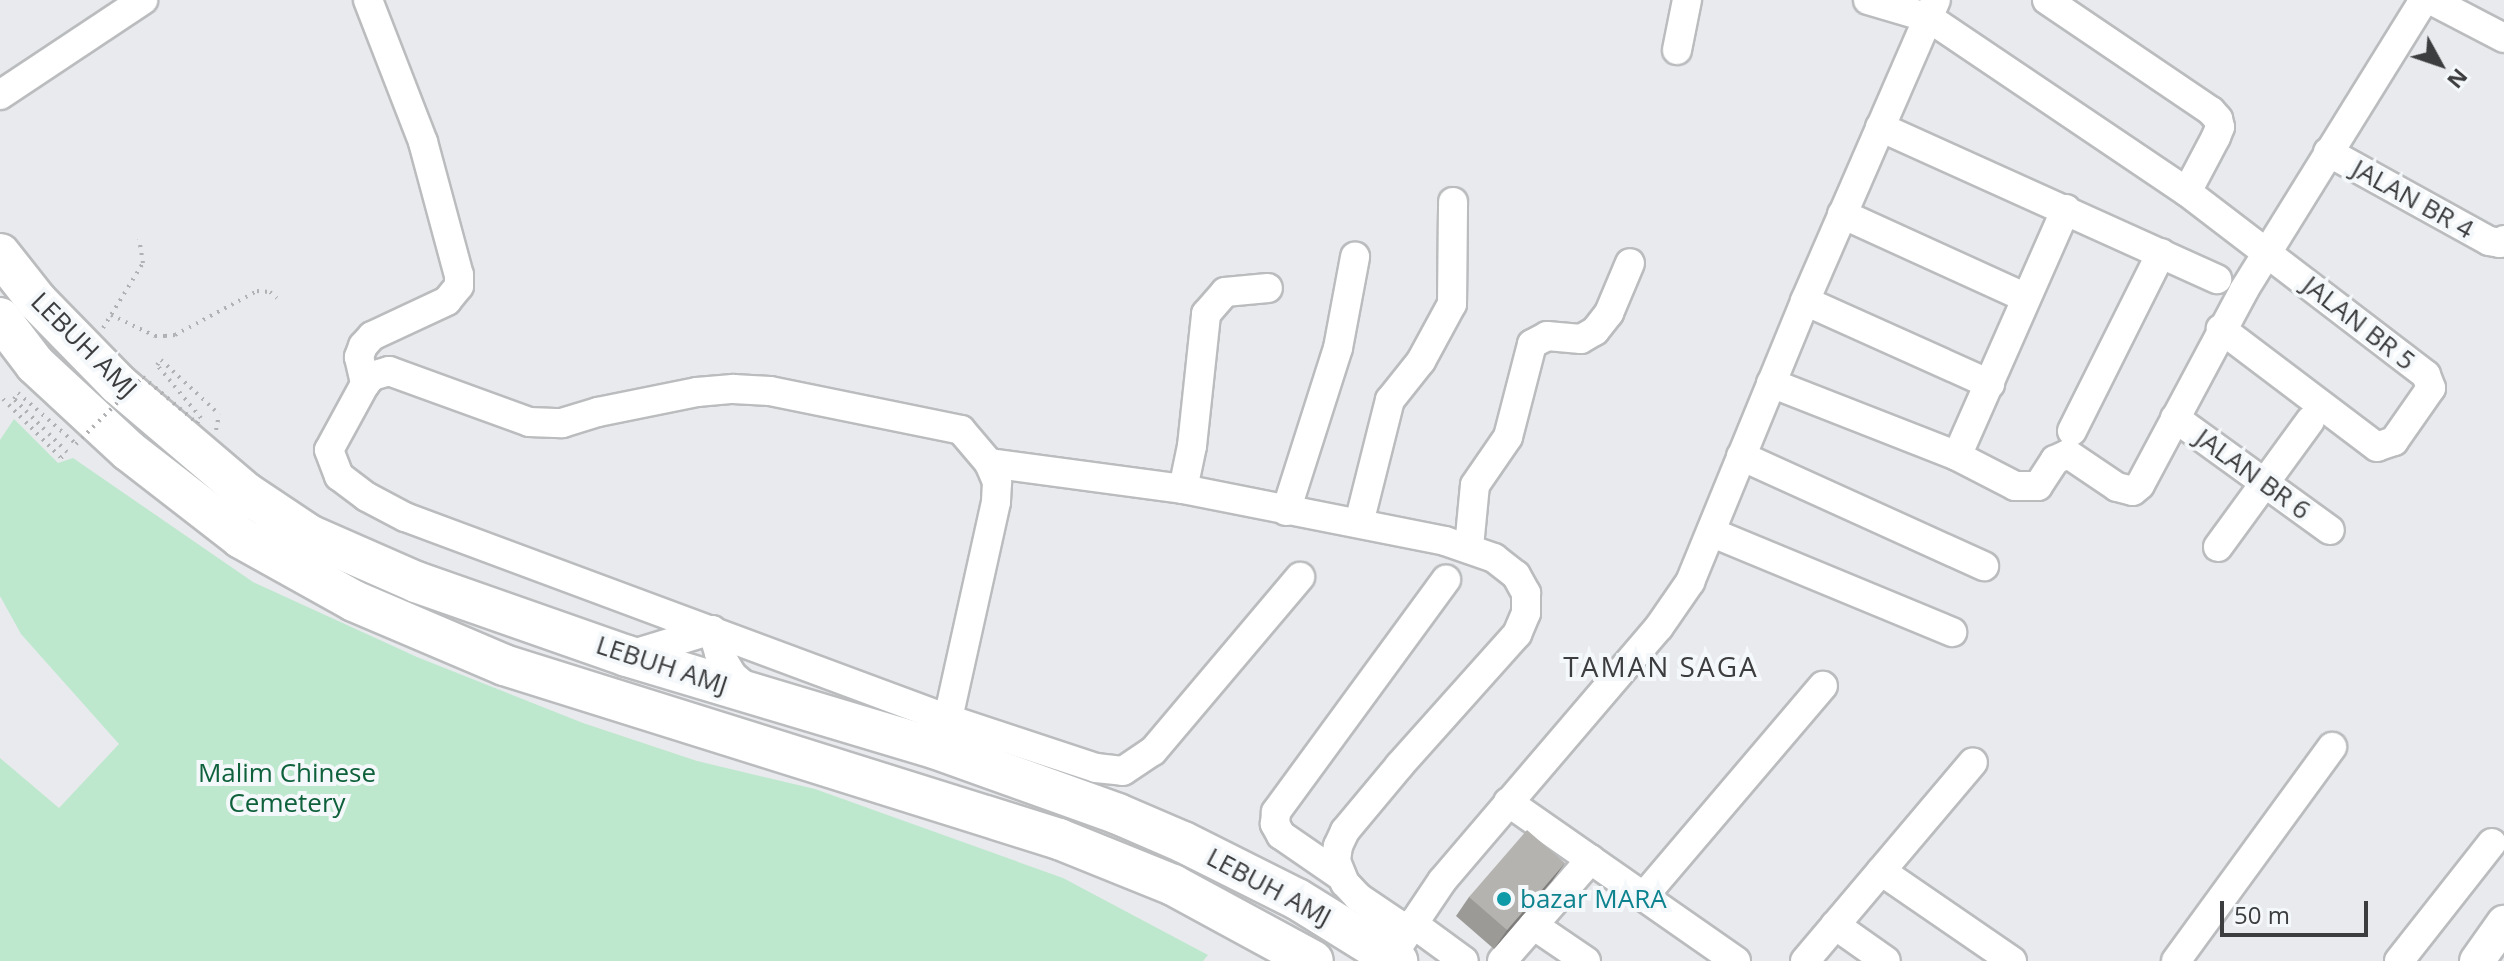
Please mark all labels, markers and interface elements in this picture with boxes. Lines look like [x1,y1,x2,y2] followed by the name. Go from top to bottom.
[2400,24,2480,104] north arrow
[2441,63,2476,96] text: N
[2347,153,2479,245] street label: JALAN BR 4
[2297,269,2421,377] street label: JALAN BR 5
[25,286,143,404] street label: LEBUH AMJ
[2190,422,2316,526] street label: JALAN BR 6
[592,629,732,701] street label: LEBUH AMJ
[1563,649,1759,683] district label: TAMAN SAGA
[198,757,376,818] park label: Malim Chinese Cemetery
[1201,841,1337,933] street label: LEBUH AMJ
[1520,883,1667,915] place label: bazar MARA
[2224,885,2372,935] scale bar
[1495,890,1513,908] marker: bazar MARA
[2234,898,2290,931] text: 50 m

